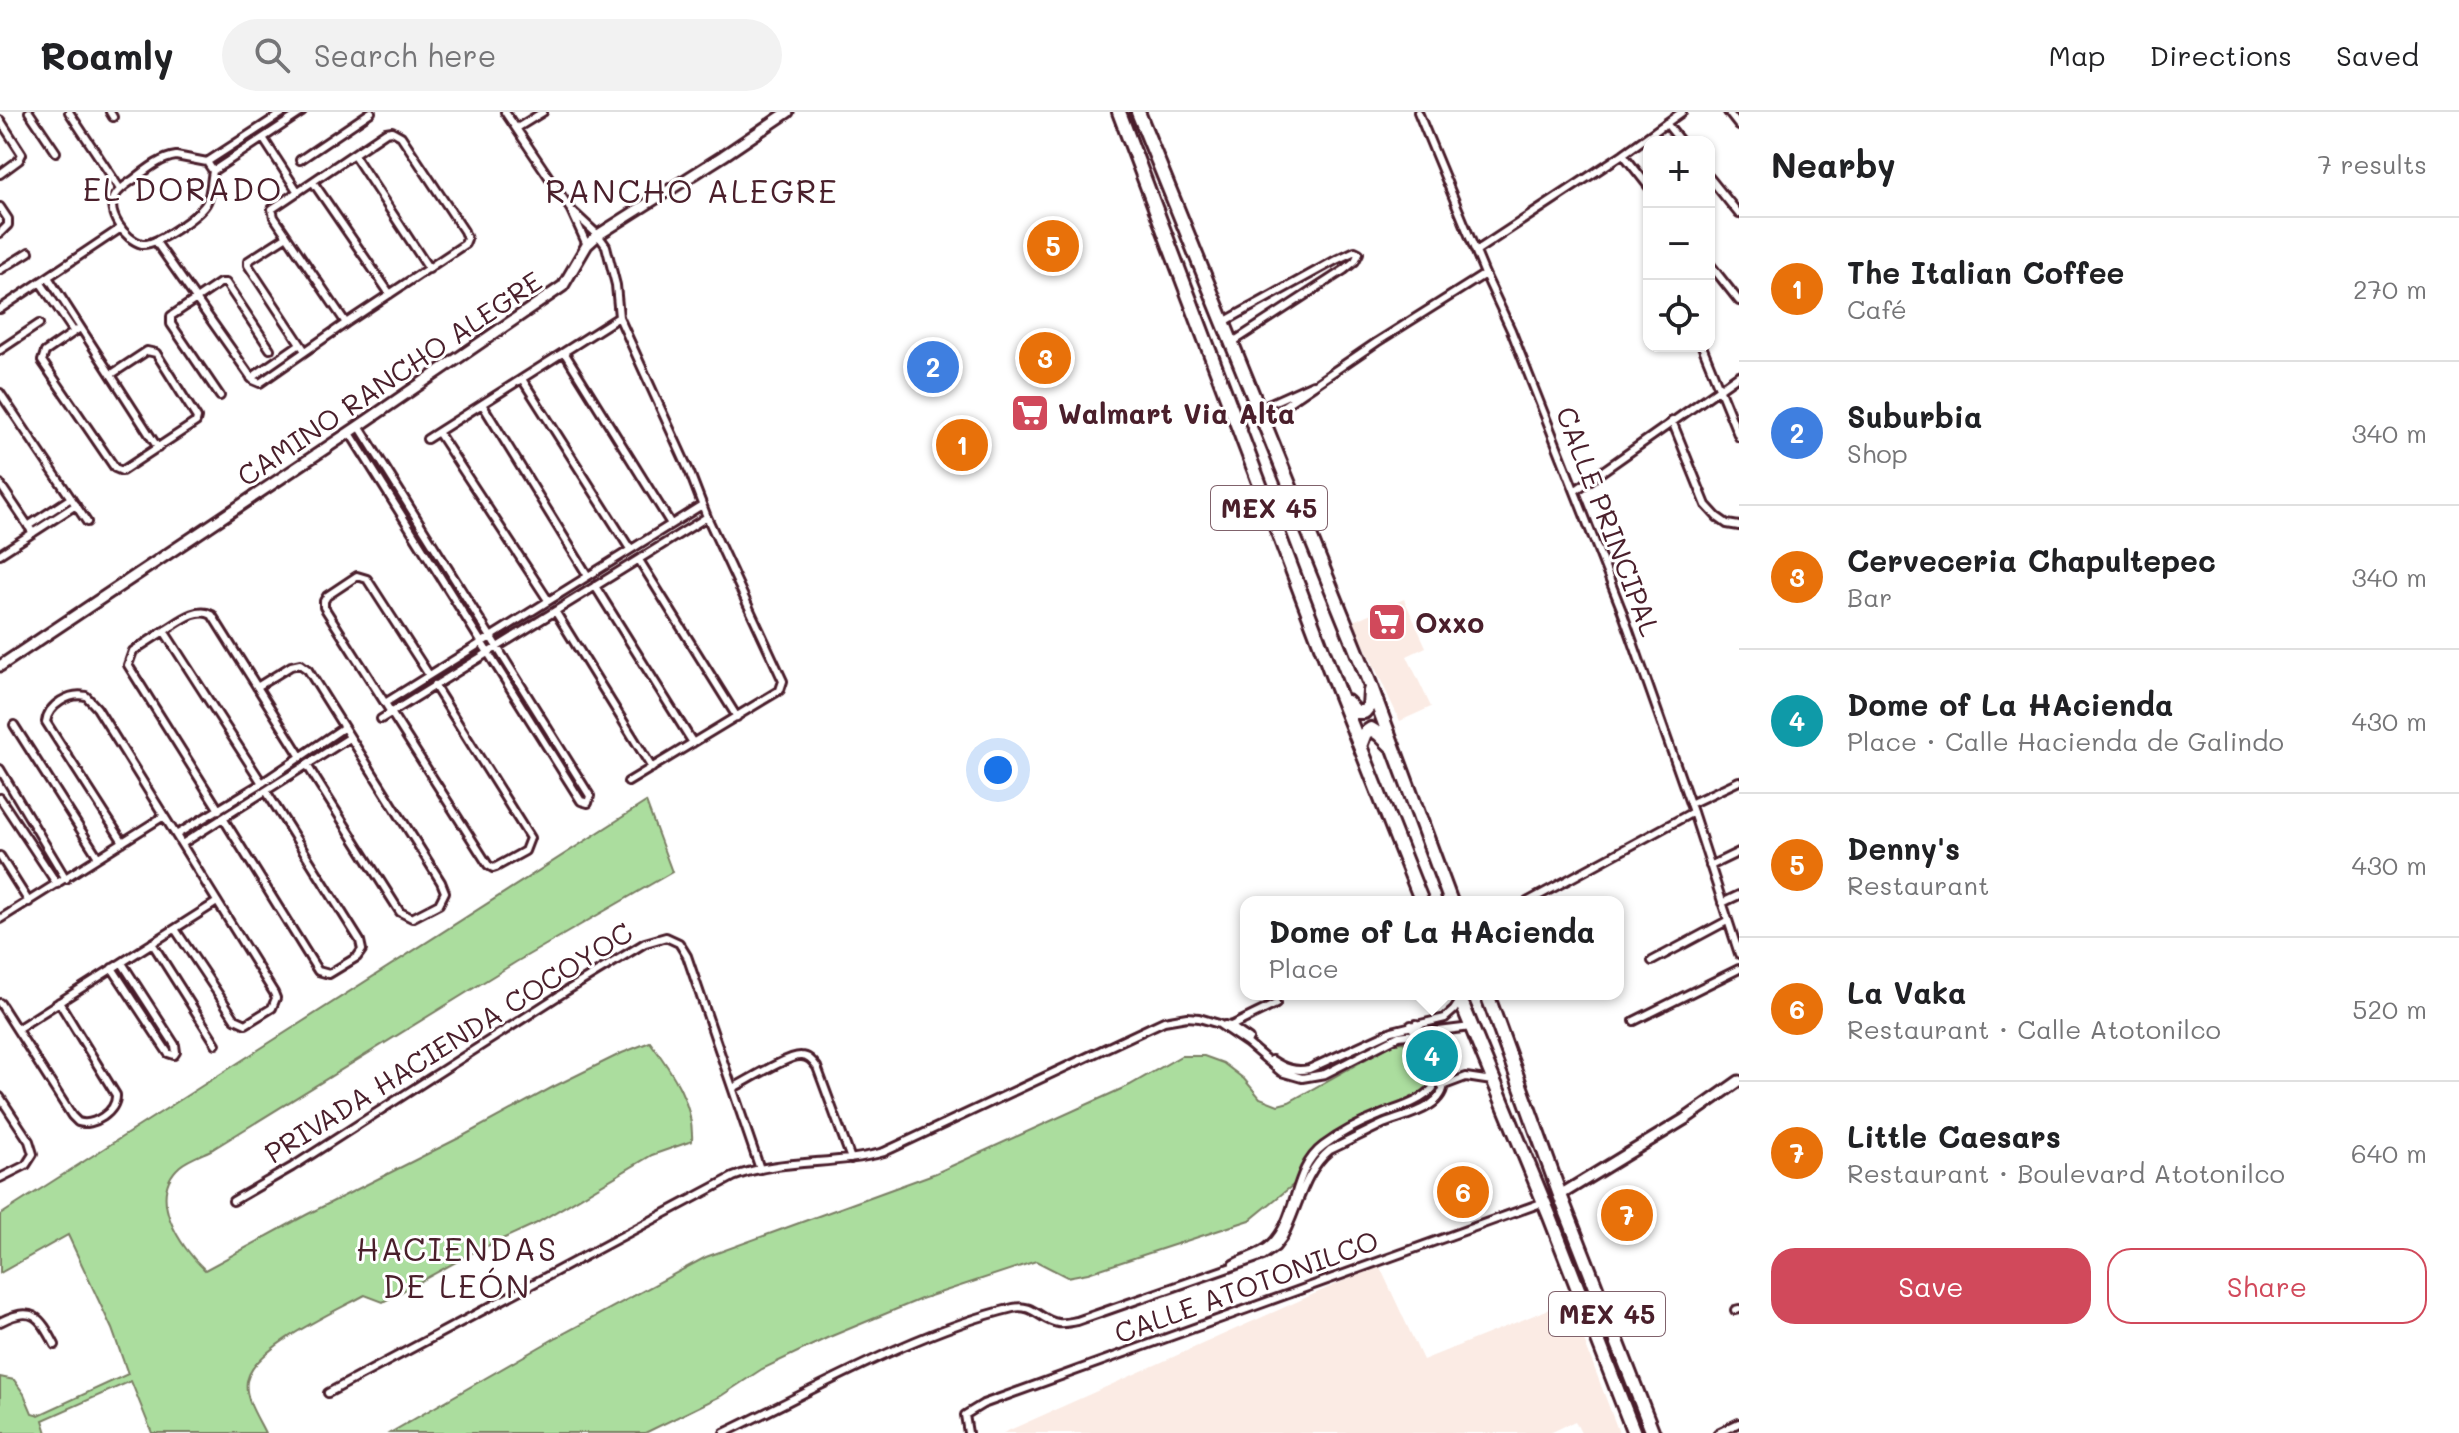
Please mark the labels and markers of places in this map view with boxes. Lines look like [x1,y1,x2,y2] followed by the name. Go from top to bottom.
[1027,216,1079,276] pin: 5
[1019,328,1071,388] pin: 3
[907,337,959,397] pin: 2
[1009,392,1051,434] supermarket icon: Walmart Via Alta
[1058,395,1295,431] place label: Walmart Via Alta
[936,415,988,475] pin: 1
[1366,601,1408,643] supermarket icon: Oxxo
[1415,604,1484,640] place label: Oxxo
[1406,1026,1458,1086] pin: 4
[1437,1162,1489,1222] pin: 6
[1601,1185,1653,1245] pin: 7

